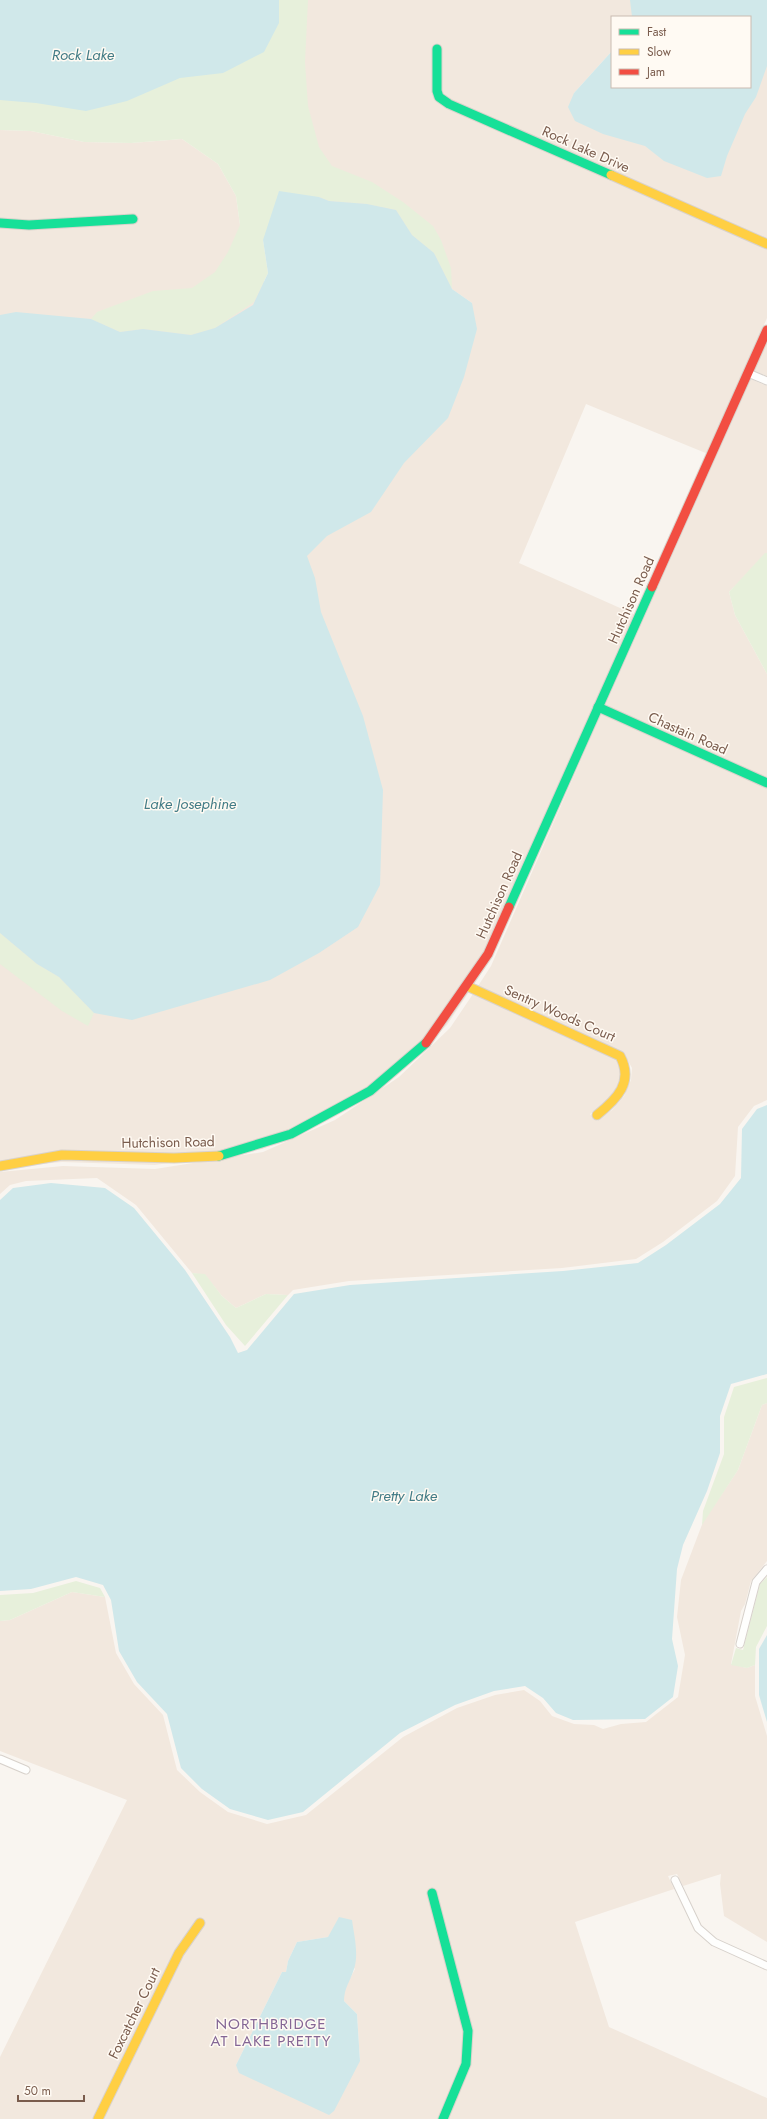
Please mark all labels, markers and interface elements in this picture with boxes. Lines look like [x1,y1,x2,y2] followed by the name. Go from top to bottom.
[611,16,751,88] legend
[647,23,666,41] text: Fast
[647,43,672,61] text: Slow
[52,44,115,66] water label: Rock Lake
[645,63,665,81] text: Jam
[539,121,633,177] street label: Rock Lake Drive
[603,553,659,647] street label: Hutchison Road
[645,707,731,759] street label: Chastain Road
[144,793,237,815] water label: Lake Josephine
[471,848,527,942] street label: Hutchison Road
[501,980,619,1047] street label: Sentry Woods Court
[121,1131,215,1153] street label: Hutchison Road
[371,1485,438,1507] water label: Pretty Lake
[103,1963,165,2062] street label: Foxcatcher Court
[211,2013,331,2052] district label: NORTHBRIDGE AT LAKE PRETTY
[18,2077,84,2103] scale bar
[24,2082,51,2100] text: 50 m

